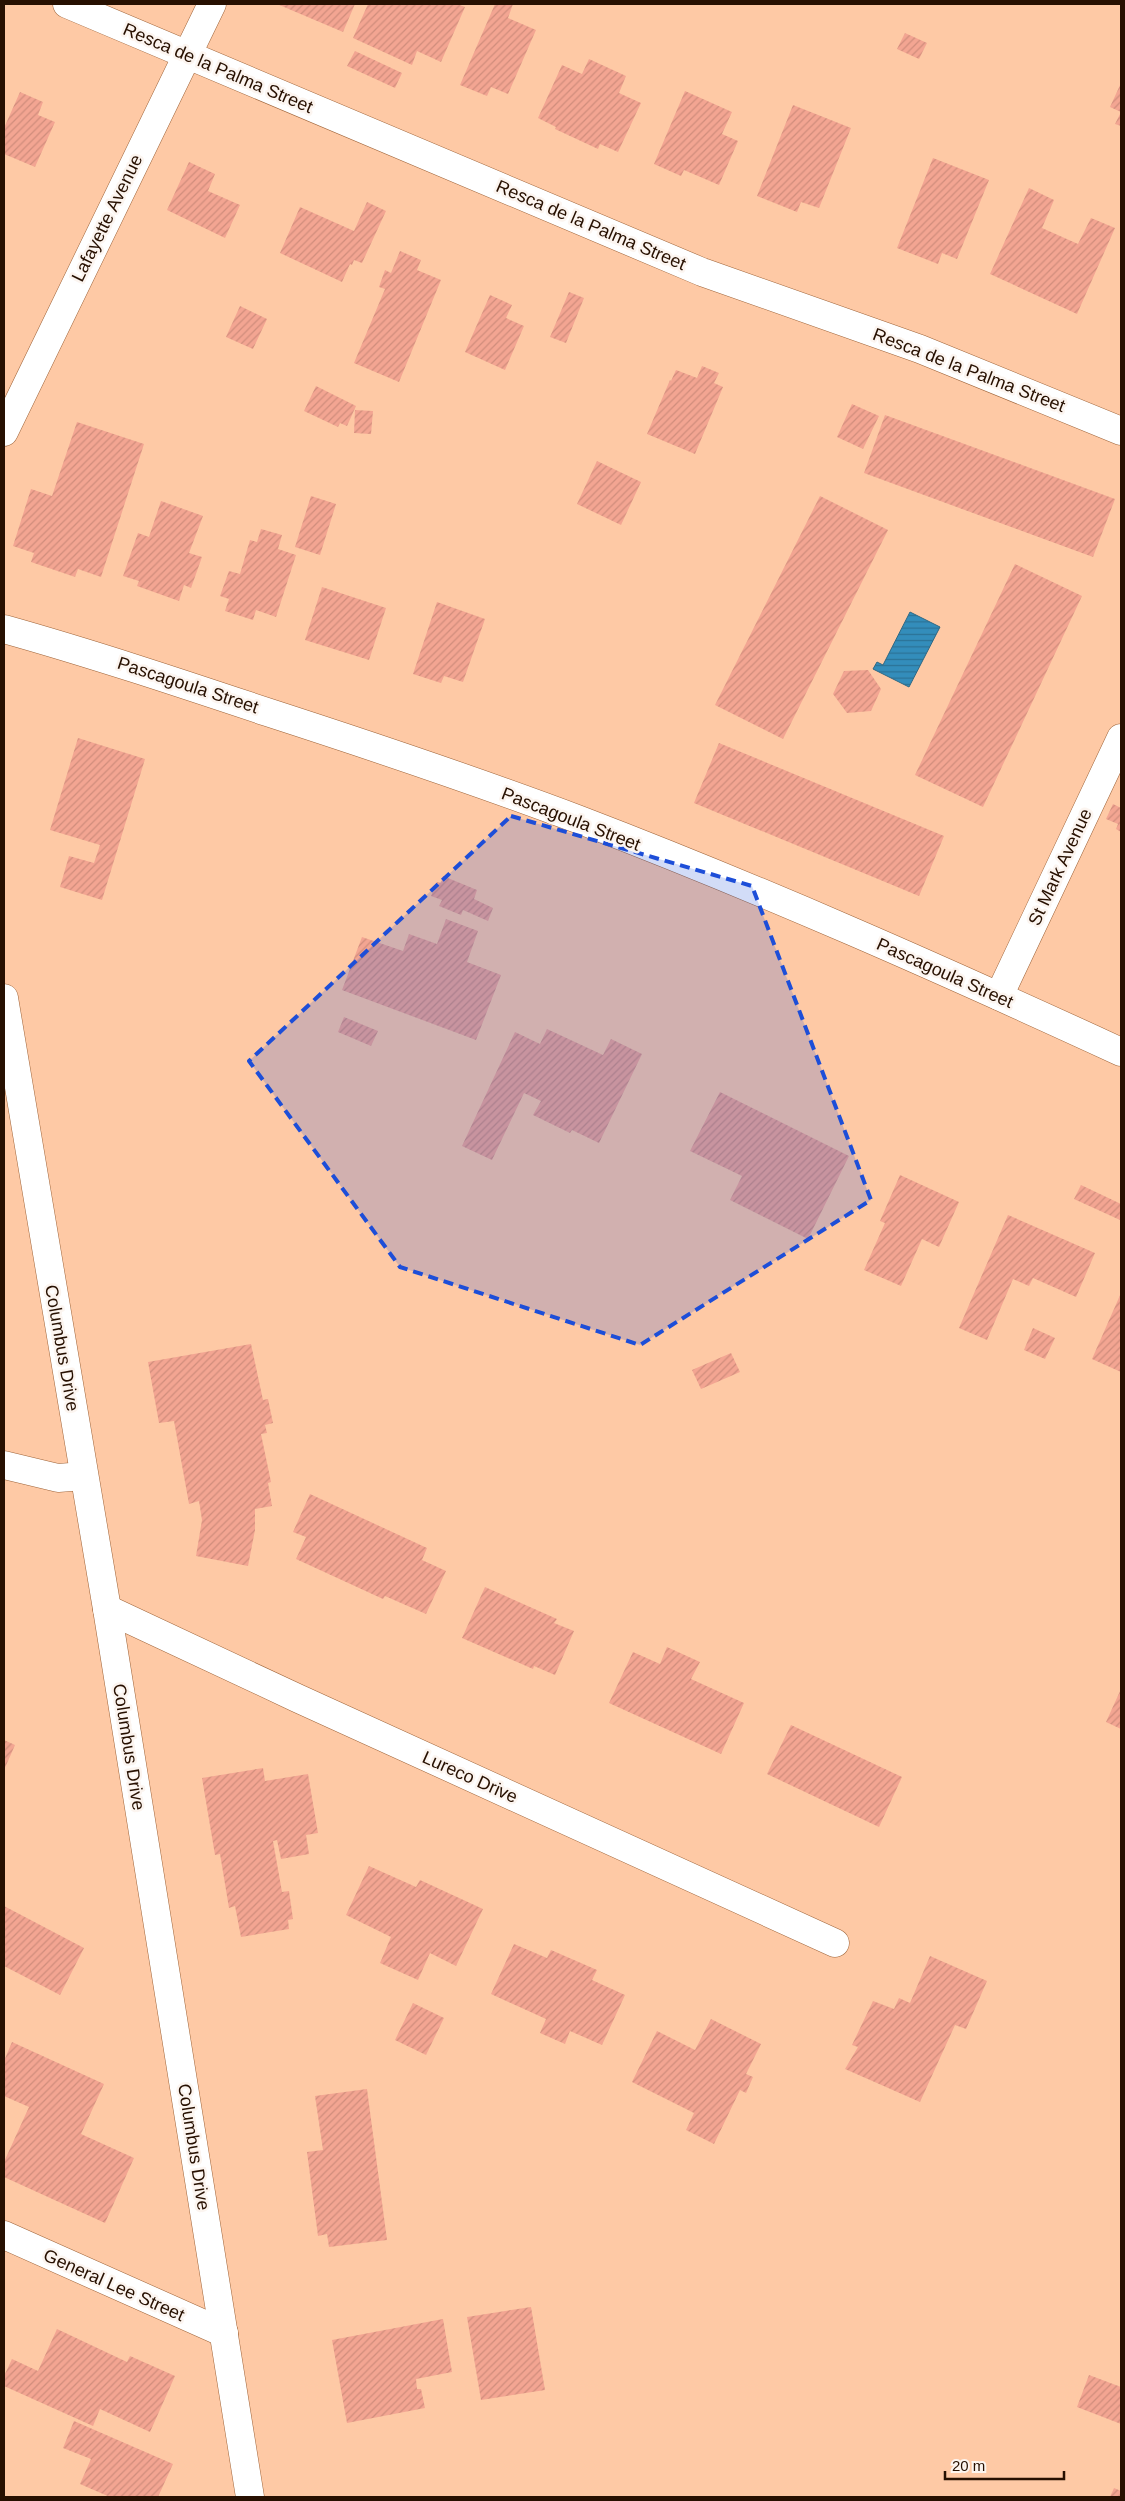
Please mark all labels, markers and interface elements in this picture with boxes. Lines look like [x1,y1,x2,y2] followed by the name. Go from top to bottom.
[120,19,316,117] street label: Resca de la Palma Street
[68,151,146,285] street label: Lafayette Avenue
[493,176,689,274] street label: Resca de la Palma Street
[870,324,1068,416] street label: Resca de la Palma Street
[115,653,261,717] street label: Pascagoula Street
[499,783,643,855] street label: Pascagoula Street
[1024,805,1096,929] street label: St Mark Avenue
[874,934,1016,1012] street label: Pascagoula Street
[41,1283,83,1413] street label: Columbus Drive
[109,1682,149,1812] street label: Columbus Drive
[419,1747,521,1807] street label: Lureco Drive
[174,2082,214,2212] street label: Columbus Drive
[40,2245,188,2325] street label: General Lee Street
[945,2448,1064,2480] scale bar
[952,2457,985,2474] text: 20 m

